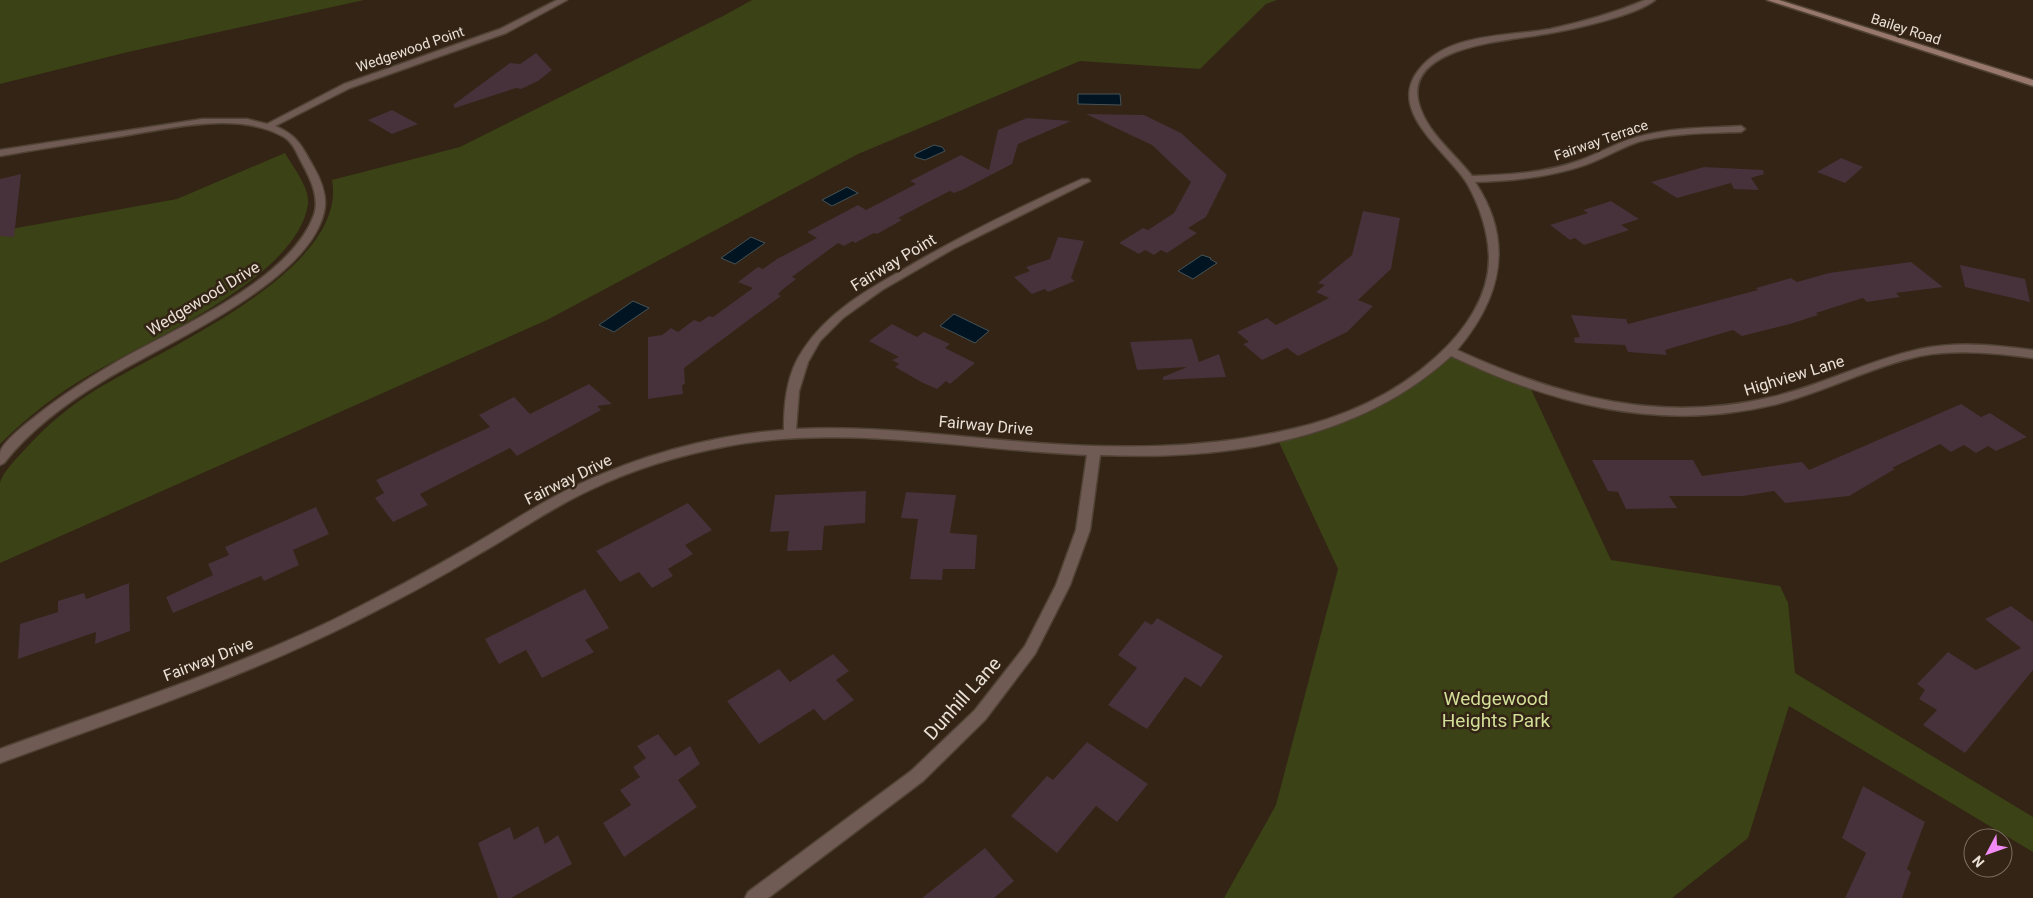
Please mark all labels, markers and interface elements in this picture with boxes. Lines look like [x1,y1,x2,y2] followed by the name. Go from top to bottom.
[1869,10,1943,48] street label: Bailey Road
[354,23,466,75] street label: Wedgewood Point
[1552,116,1650,164] street label: Fairway Terrace
[847,230,939,295] street label: Fairway Point
[143,257,263,340] street label: Wedgewood Drive
[1742,351,1847,400] street label: Highview Lane
[938,412,1034,439] street label: Fairway Drive
[521,450,615,509] street label: Fairway Drive
[161,634,256,685] street label: Fairway Drive
[919,652,1006,745] street label: Dunhill Lane
[1442,687,1551,732] park label: Wedgewood Heights Park
[1963,828,2013,878] north arrow
[1969,853,1987,871] text: N

